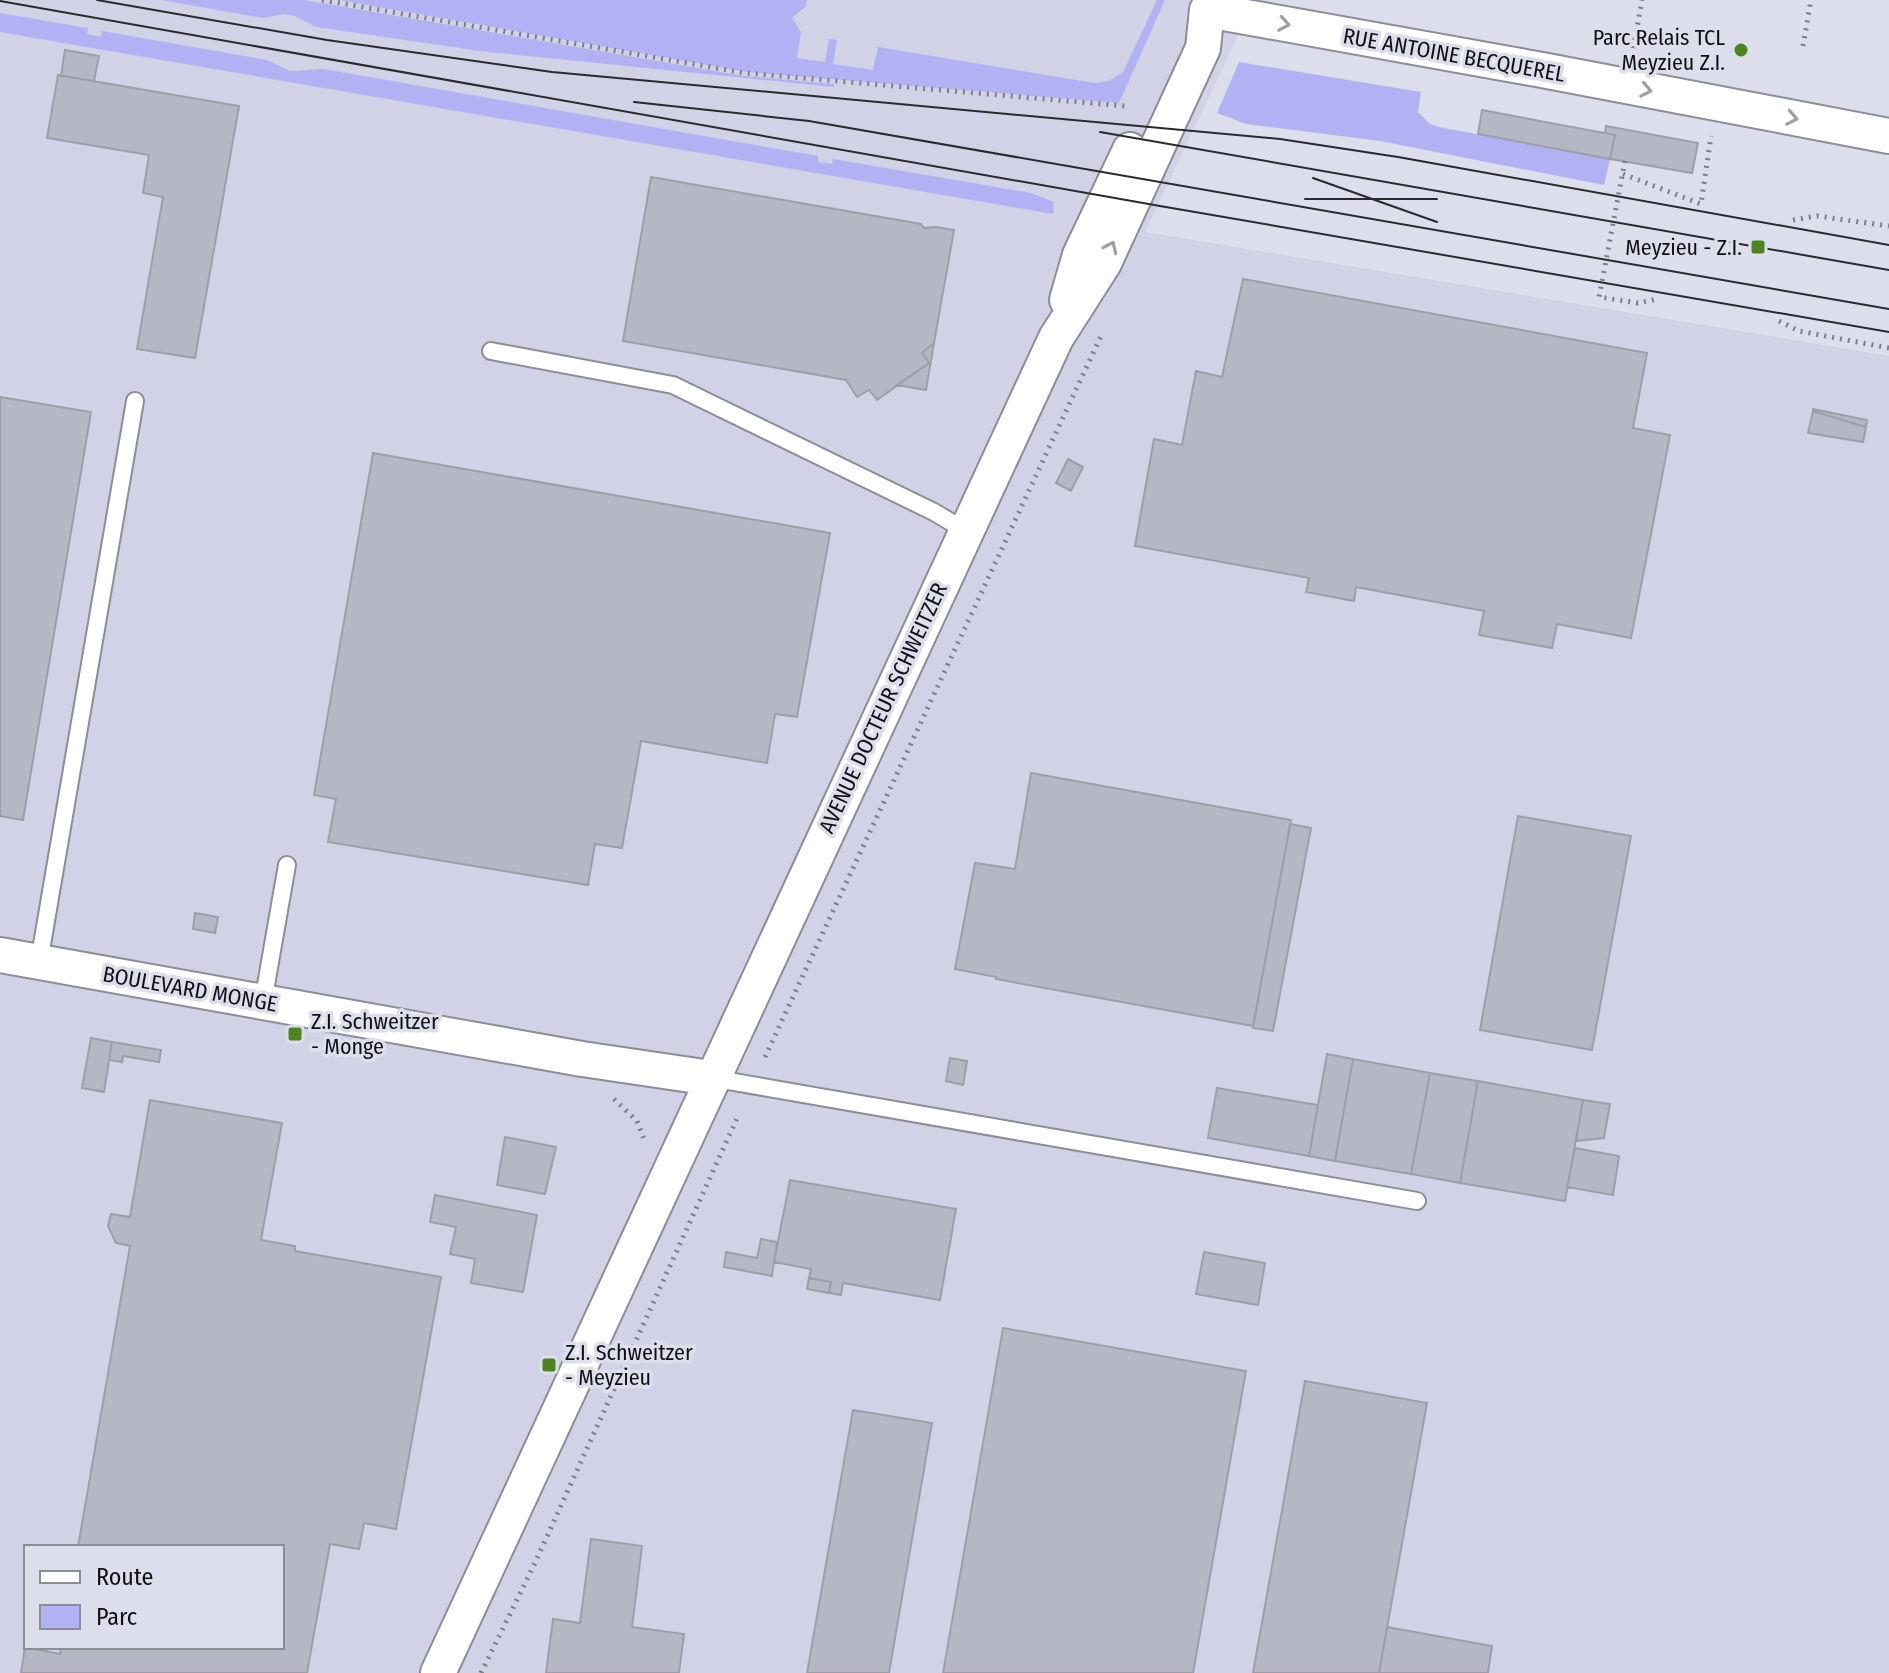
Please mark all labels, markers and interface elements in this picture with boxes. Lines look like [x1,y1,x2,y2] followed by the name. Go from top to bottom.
[1277,15,1291,32] one-way arrow
[1341,22,1567,88] street label: RUE ANTOINE BECQUEREL
[1593,24,1725,76] place label: Parc Relais TCL Meyzieu Z.I.
[1732,41,1750,59] marker: Parc Relais TCL Meyzieu Z.I.
[1639,80,1653,97] one-way arrow
[1785,108,1799,125] one-way arrow
[1625,234,1742,261] place label: Meyzieu - Z.I.
[1749,238,1767,256] marker: Meyzieu - Z.I.
[1101,241,1117,255] one-way arrow
[813,578,953,838] street label: AVENUE DOCTEUR SCHWEITZER
[101,960,279,1018] street label: BOULEVARD MONGE
[311,1008,439,1060] place label: Z.I. Schweitzer - Monge
[286,1025,304,1043] marker: Z.I. Schweitzer - Monge
[565,1339,693,1391] place label: Z.I. Schweitzer - Meyzieu
[540,1356,558,1374] marker: Z.I. Schweitzer - Meyzieu
[24,1545,284,1649] legend
[96,1563,153,1591] text: Route
[96,1603,137,1631] text: Parc

